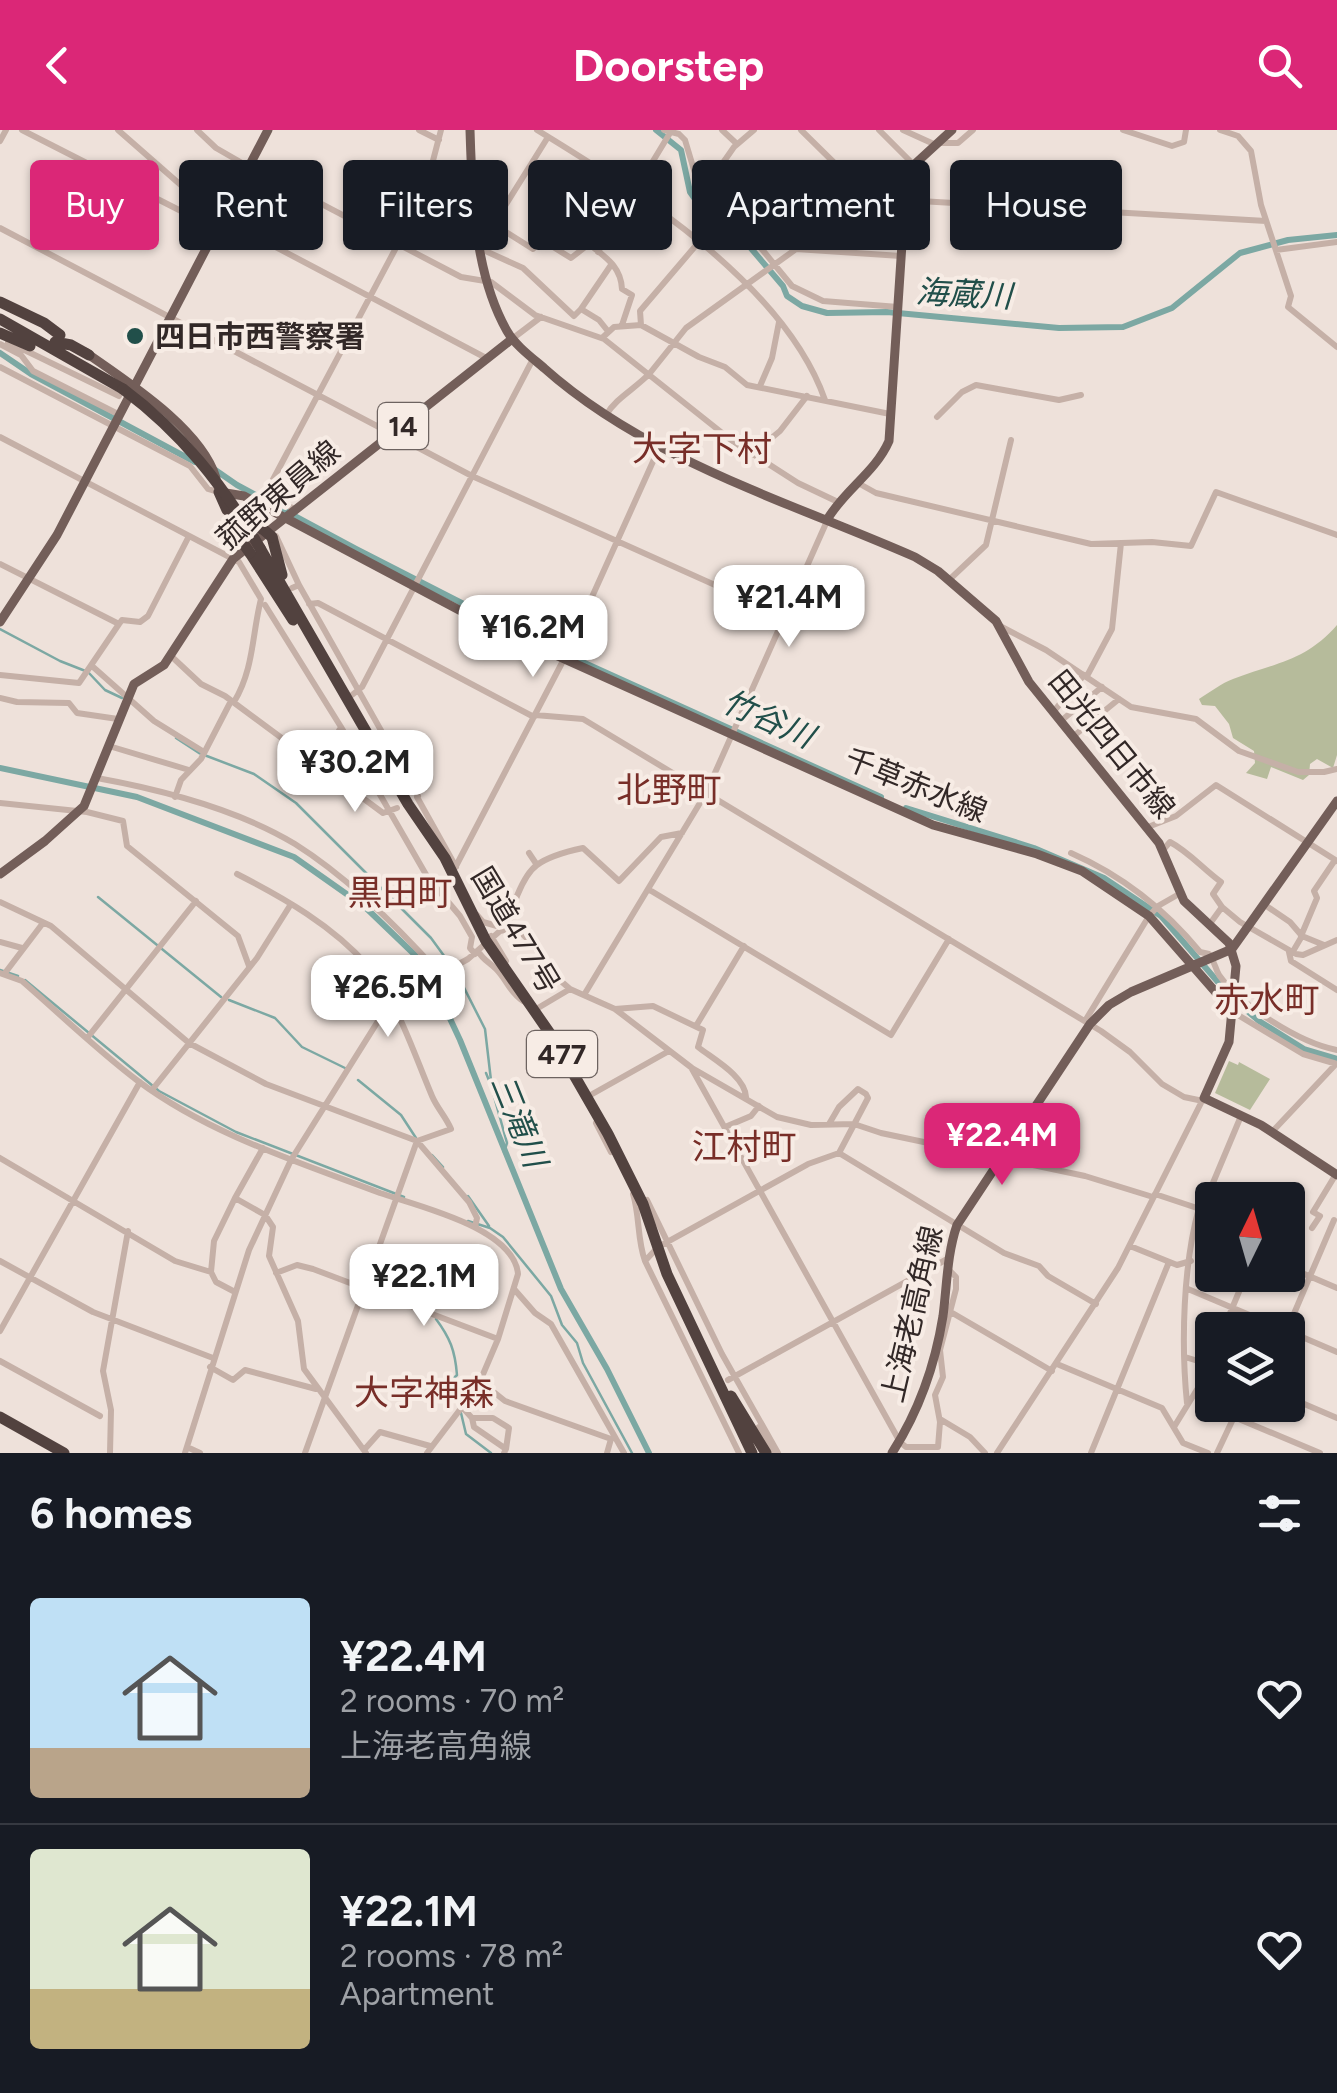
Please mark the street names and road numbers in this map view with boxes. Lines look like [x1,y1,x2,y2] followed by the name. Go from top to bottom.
[378,403,428,449] road number: 14
[209,433,347,557] street label: 菰野東員線
[1041,662,1183,826] street label: 田光四日市線
[840,740,992,830] street label: 千草赤水線
[464,860,568,1000] street label: 国道477号
[527,1031,597,1077] road number: 477
[874,1222,950,1406] street label: 上海老高角線

